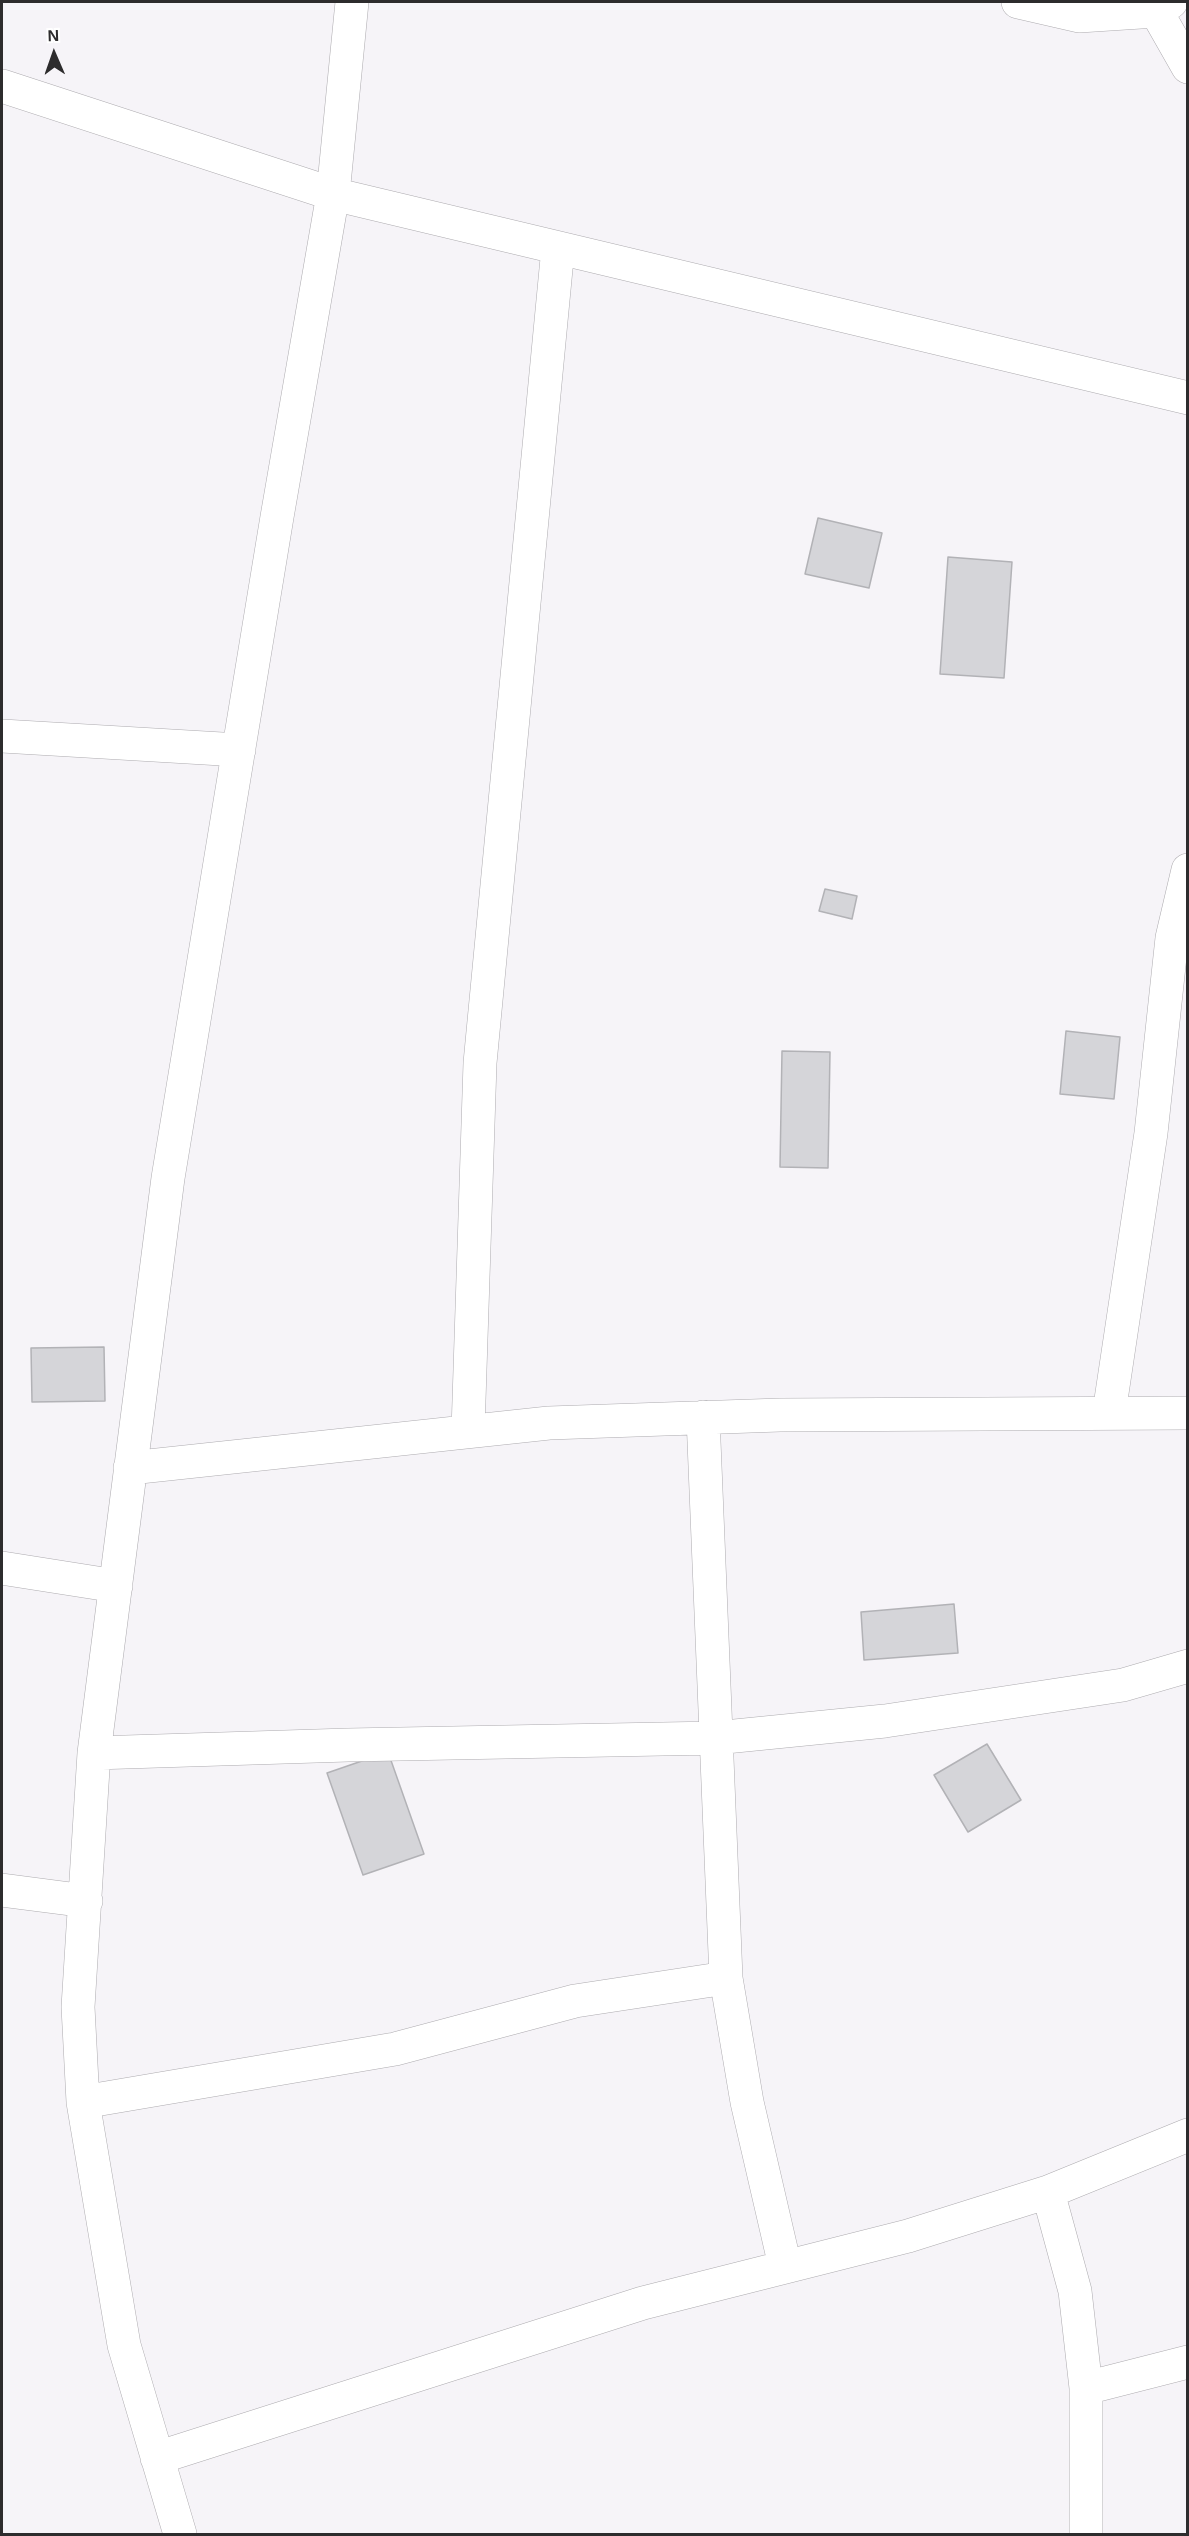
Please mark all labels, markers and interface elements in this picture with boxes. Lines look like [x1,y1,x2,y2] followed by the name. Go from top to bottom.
[24,24,84,84] north arrow
[47,27,59,44] text: N

